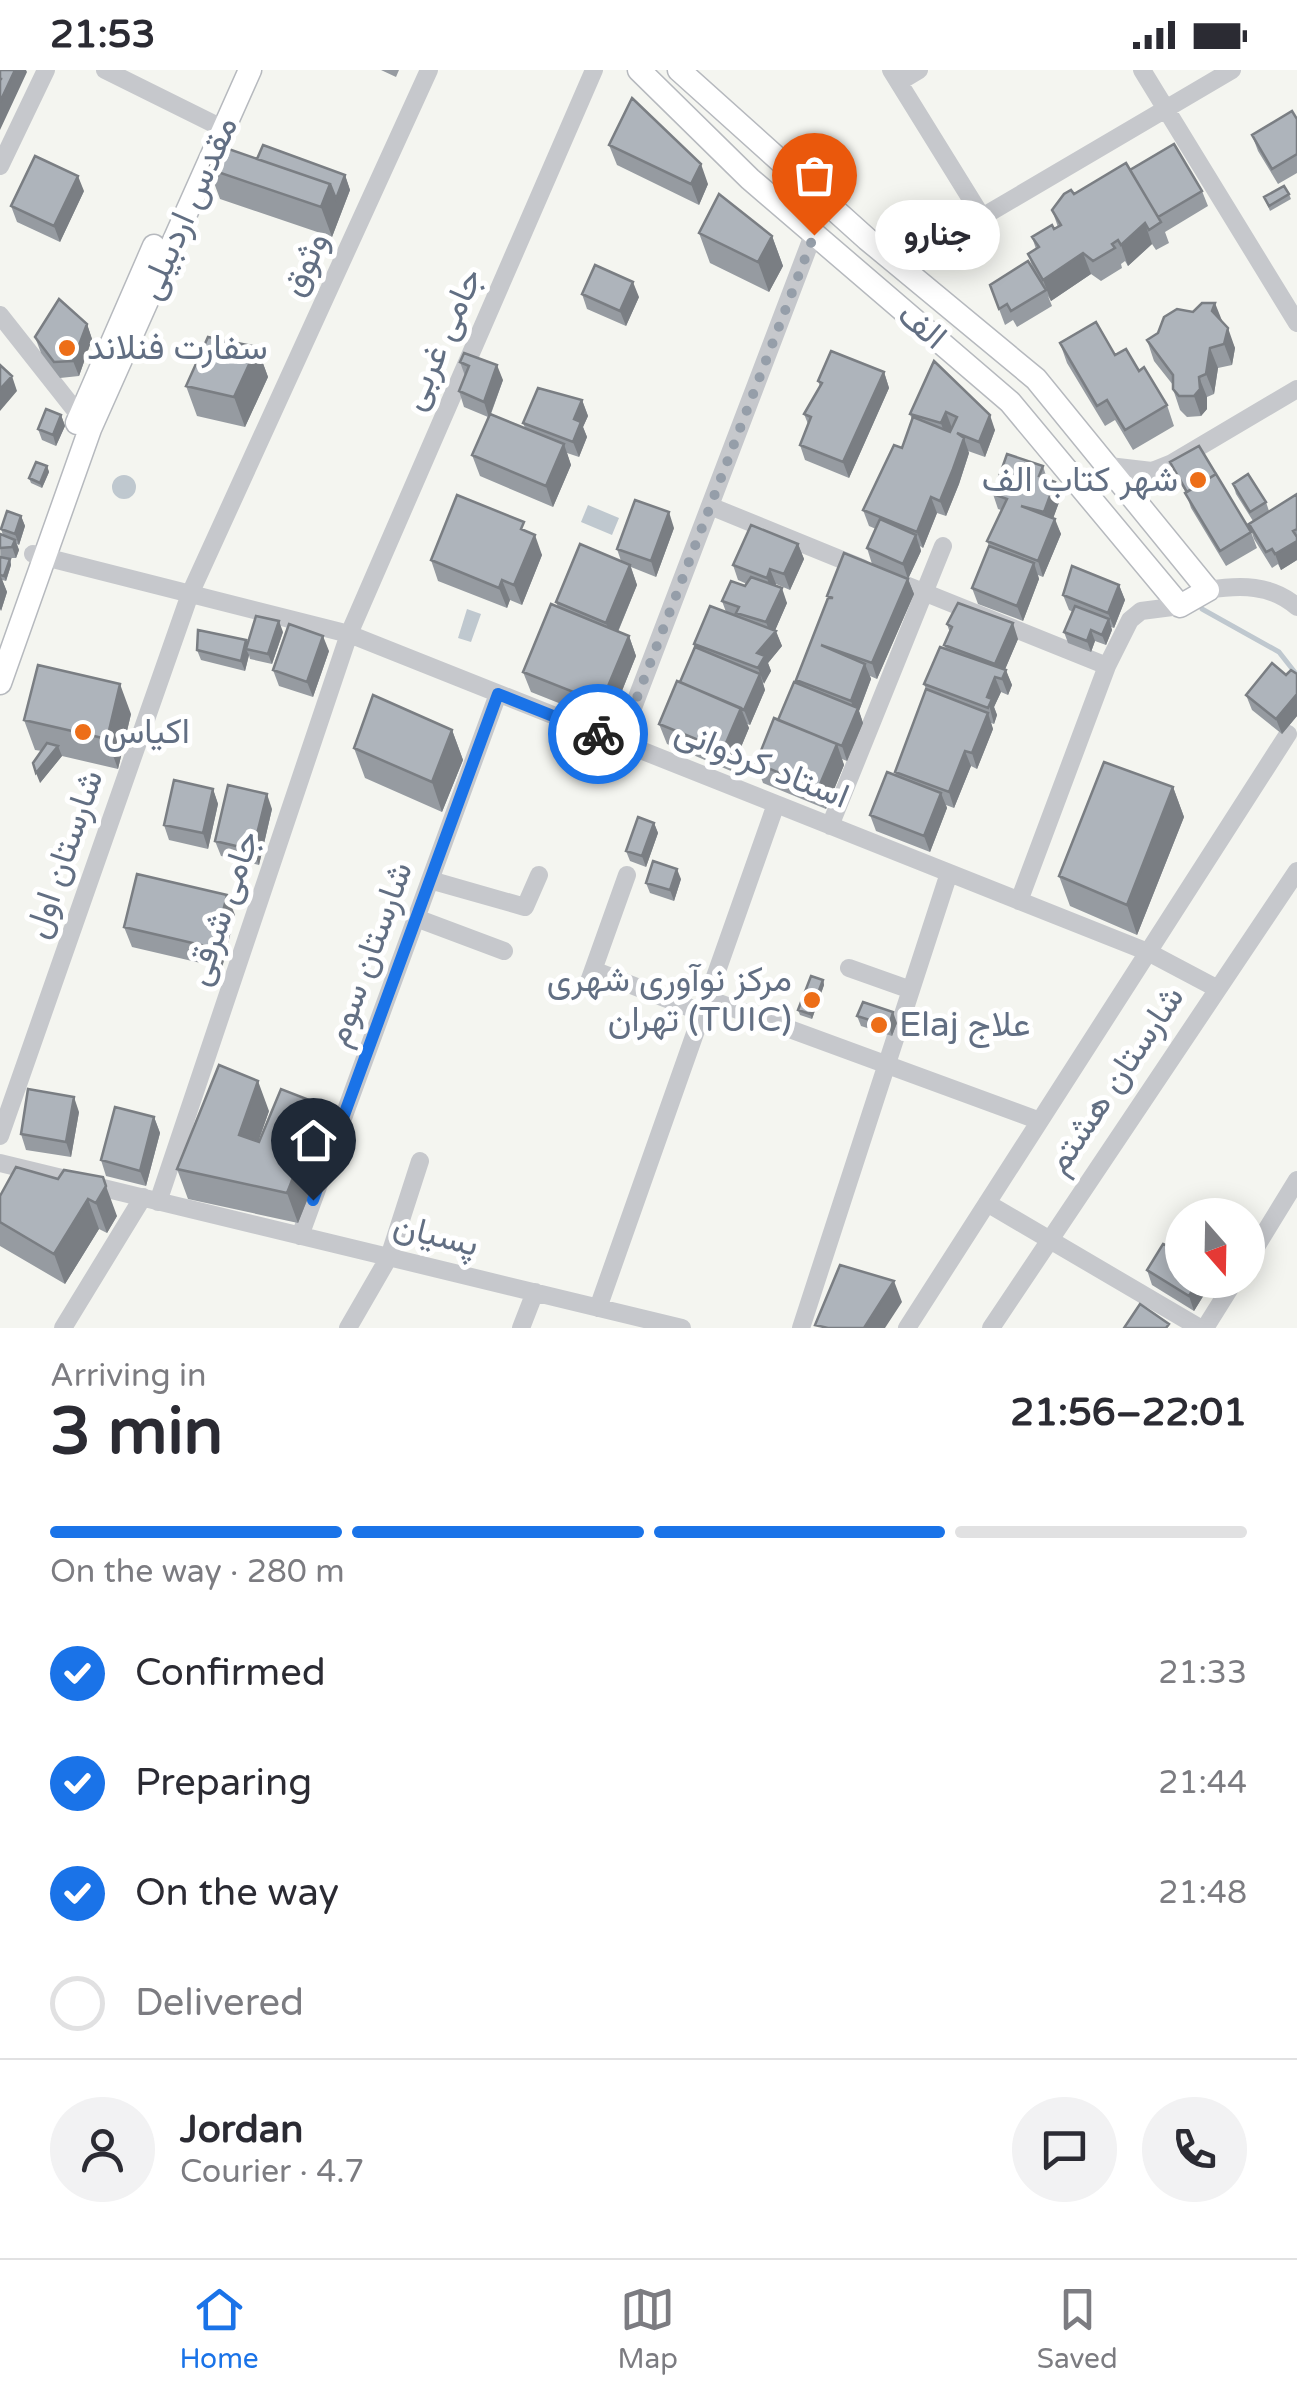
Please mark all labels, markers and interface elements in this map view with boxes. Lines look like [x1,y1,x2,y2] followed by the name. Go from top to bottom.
[50,12,155,58] text: 21:53
[129,110,247,306] street label: مقدس اردبیلی
[772,133,857,236] pin
[787,148,842,203] icon: bag
[874,200,999,270] callout: جنارو
[904,216,971,254] text: جنارو
[272,225,338,303] street label: وثوق
[392,262,492,416] street label: جامی غربی
[889,294,955,358] street label: الف
[87,327,268,369] place label: سفارت فنلاند
[56,337,78,359] marker: سفارت فنلاند
[982,459,1178,501] place label: شهر کتاب الف
[1187,469,1209,491] marker: شهر کتاب الف
[548,684,648,784] courier
[571,707,626,762] icon: bike
[669,710,855,818] street label: استاد کردوانی
[103,711,190,753] place label: اکیاس
[72,721,94,743] marker: اکیاس
[16,764,112,944] street label: شارستان اول
[177,825,269,991] street label: جامی شرقی
[316,856,423,1052] street label: شارستان سوم
[547,959,792,1041] place label: مرکز نوآوری شهری تهران (TUIC)
[1037,978,1194,1182] street label: شارستان هشتم
[801,989,823,1011] marker: مرکز نوآوری شهری تهران (TUIC)
[899,1004,1030,1048] place label: Elaj علاج
[868,1014,890,1036] marker: Elaj علاج
[271,1098,356,1201] pin
[286,1113,341,1168] icon: home
[1165,1198,1265,1298] north arrow
[1165,1198,1265,1298] map controls
[389,1204,483,1268] street label: پسیان
[50,1357,207,1395] text: Arriving in
[1010,1390,1247,1436] text: 21:56–22:01
[50,1393,223,1472] text: 3 min
[50,1553,345,1591] text: On the way · 280 m
[50,1646,105,1701] icon: check
[135,1650,326,1696] text: Confirmed
[1158,1654,1247,1692] text: 21:33
[50,1756,105,1811] icon: check
[135,1760,312,1806] text: Preparing
[1158,1764,1247,1802] text: 21:44
[50,1866,105,1921] icon: check
[135,1870,339,1916] text: On the way
[1158,1874,1247,1912] text: 21:48
[135,1980,304,2026] text: Delivered
[50,2097,155,2202] button: person
[1012,2097,1117,2202] button: chat
[1142,2097,1247,2202] button: phone
[180,2107,303,2153] text: Jordan
[180,2153,364,2191] text: Courier · 4.7
[179,2282,259,2376] tab: Home
[617,2282,678,2376] tab: Map
[1037,2282,1118,2376] tab: Saved

